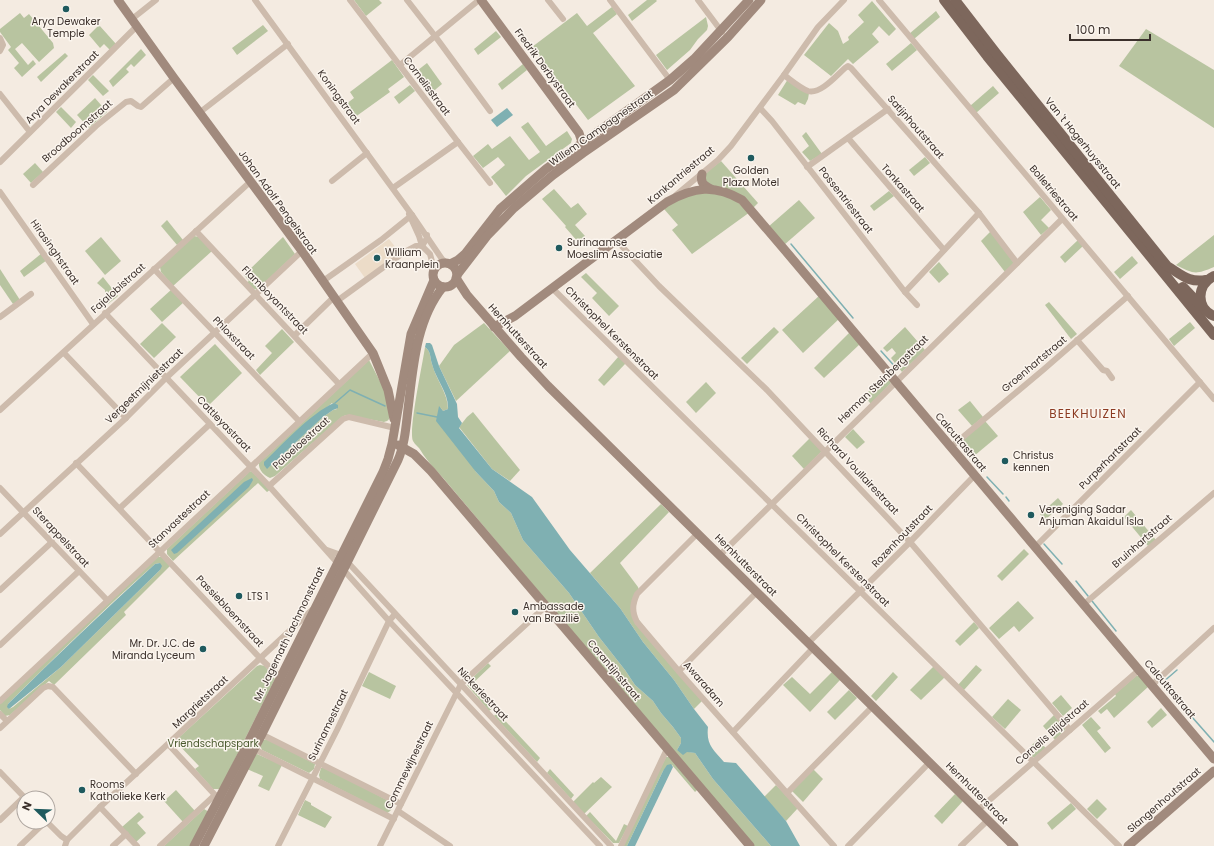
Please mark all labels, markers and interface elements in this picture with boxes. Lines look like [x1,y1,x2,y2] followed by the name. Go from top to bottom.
[61,4,71,14] marker: Arya Dewaker Temple
[32,14,101,41] place label: Arya Dewaker Temple
[1070,16,1150,42] scale bar
[1076,21,1110,38] text: 100 m
[511,25,579,111] street label: Fredrik Derbystraat
[22,47,102,127] street label: Arya Dewakerstraat
[400,53,454,119] street label: Cornelisstraat
[314,67,364,128] street label: Koningstraat
[546,86,656,170] street label: Willem Campagnestraat
[884,92,948,162] street label: Satijnhoutstraat
[1041,94,1125,192] street label: Van 't Hogerhuysstraat
[38,96,116,166] street label: Broodboomstraat
[644,142,718,208] street label: Kankantriestraat
[235,147,321,258] street label: Johan Adolf Pengelstraat
[746,153,756,163] marker: Golden Plaza Motel
[878,160,929,216] street label: Tonkastraat
[1026,162,1082,225] street label: Bolletriestraat
[723,163,779,190] place label: Golden Plaza Motel
[815,163,877,237] street label: Possentriestraat
[27,216,83,288] street label: Hirasinghstraat
[567,235,663,262] place label: Surinaamse Moeslim Associatie
[554,243,564,253] marker: Surinaamse Moeslim Associatie
[385,245,439,272] place label: William Kraanplein
[372,253,382,263] marker: William Kraanplein
[87,259,149,317] street label: Fajalobistraat
[238,262,312,338] street label: Flamboyantstraat
[562,283,663,384] street label: Christophel Kerstenstraat
[485,300,552,372] street label: Hernhutterstraat
[209,313,259,363] street label: Phloxstraat
[834,331,932,426] street label: Herman Steinbergstraat
[998,332,1070,396] street label: Groenhartstraat
[102,345,187,427] street label: Vergeetmijnietstraat
[193,393,255,456] street label: Cattleyastraat
[1049,405,1127,422] district label: BEEKHUIZEN
[932,409,991,475] street label: Calcuttastraat
[269,413,333,473] street label: Paloeloestraat
[1075,423,1145,493] street label: Purperhartstraat
[814,424,903,518] street label: Richard Voullairestraat
[1013,448,1054,475] place label: Christus kennen
[1000,456,1010,466] marker: Christus kennen
[145,486,214,552] street label: Stanvastestraat
[868,501,936,571] street label: Rozenhoutstraat
[1039,502,1143,529] place label: Vereniging Sadar Anjuman Akaidul Isla
[29,503,93,571] street label: Sterappelstraat
[793,510,894,611] street label: Christophel Kerstenstraat
[1026,510,1036,520] marker: Vereniging Sadar Anjuman Akaidul Isla
[1109,510,1176,571] street label: Bruinhartstraat
[711,530,781,600] street label: Hernhutterstraat
[250,564,328,704] street label: Mr. Jagernath Lachmonstraat
[193,572,268,651] street label: Passiebloemstraat
[247,589,268,604] place label: LTS 1
[234,591,244,601] marker: LTS 1
[523,599,584,626] place label: Ambassade van Brazilië
[510,607,520,617] marker: Ambassade van Brazilië
[112,636,195,663] place label: Mr. Dr. J.C. de Miranda Lyceum
[584,636,644,704] street label: Corantijnstraat
[198,644,208,654] marker: Mr. Dr. J.C. de Miranda Lyceum
[1141,656,1200,722] street label: Calcuttastraat
[680,658,728,710] street label: Awaradam
[454,664,512,725] street label: Nickeriestraat
[169,672,232,732] street label: Margrietstraat
[304,686,352,763] street label: Surinamestraat
[1012,696,1092,768] street label: Cornelis Blijdstraat
[381,718,437,812] street label: Commewijnestraat
[167,736,259,751] park label: Vriendschapspark
[942,758,1012,828] street label: Hernhutterstraat
[1124,763,1204,836] street label: Slangenhoutstraat
[90,777,166,804] place label: Rooms Katholieke Kerk
[77,785,87,795] marker: Rooms Katholieke Kerk
[16,790,56,830] north arrow
[18,799,36,813] text: N

